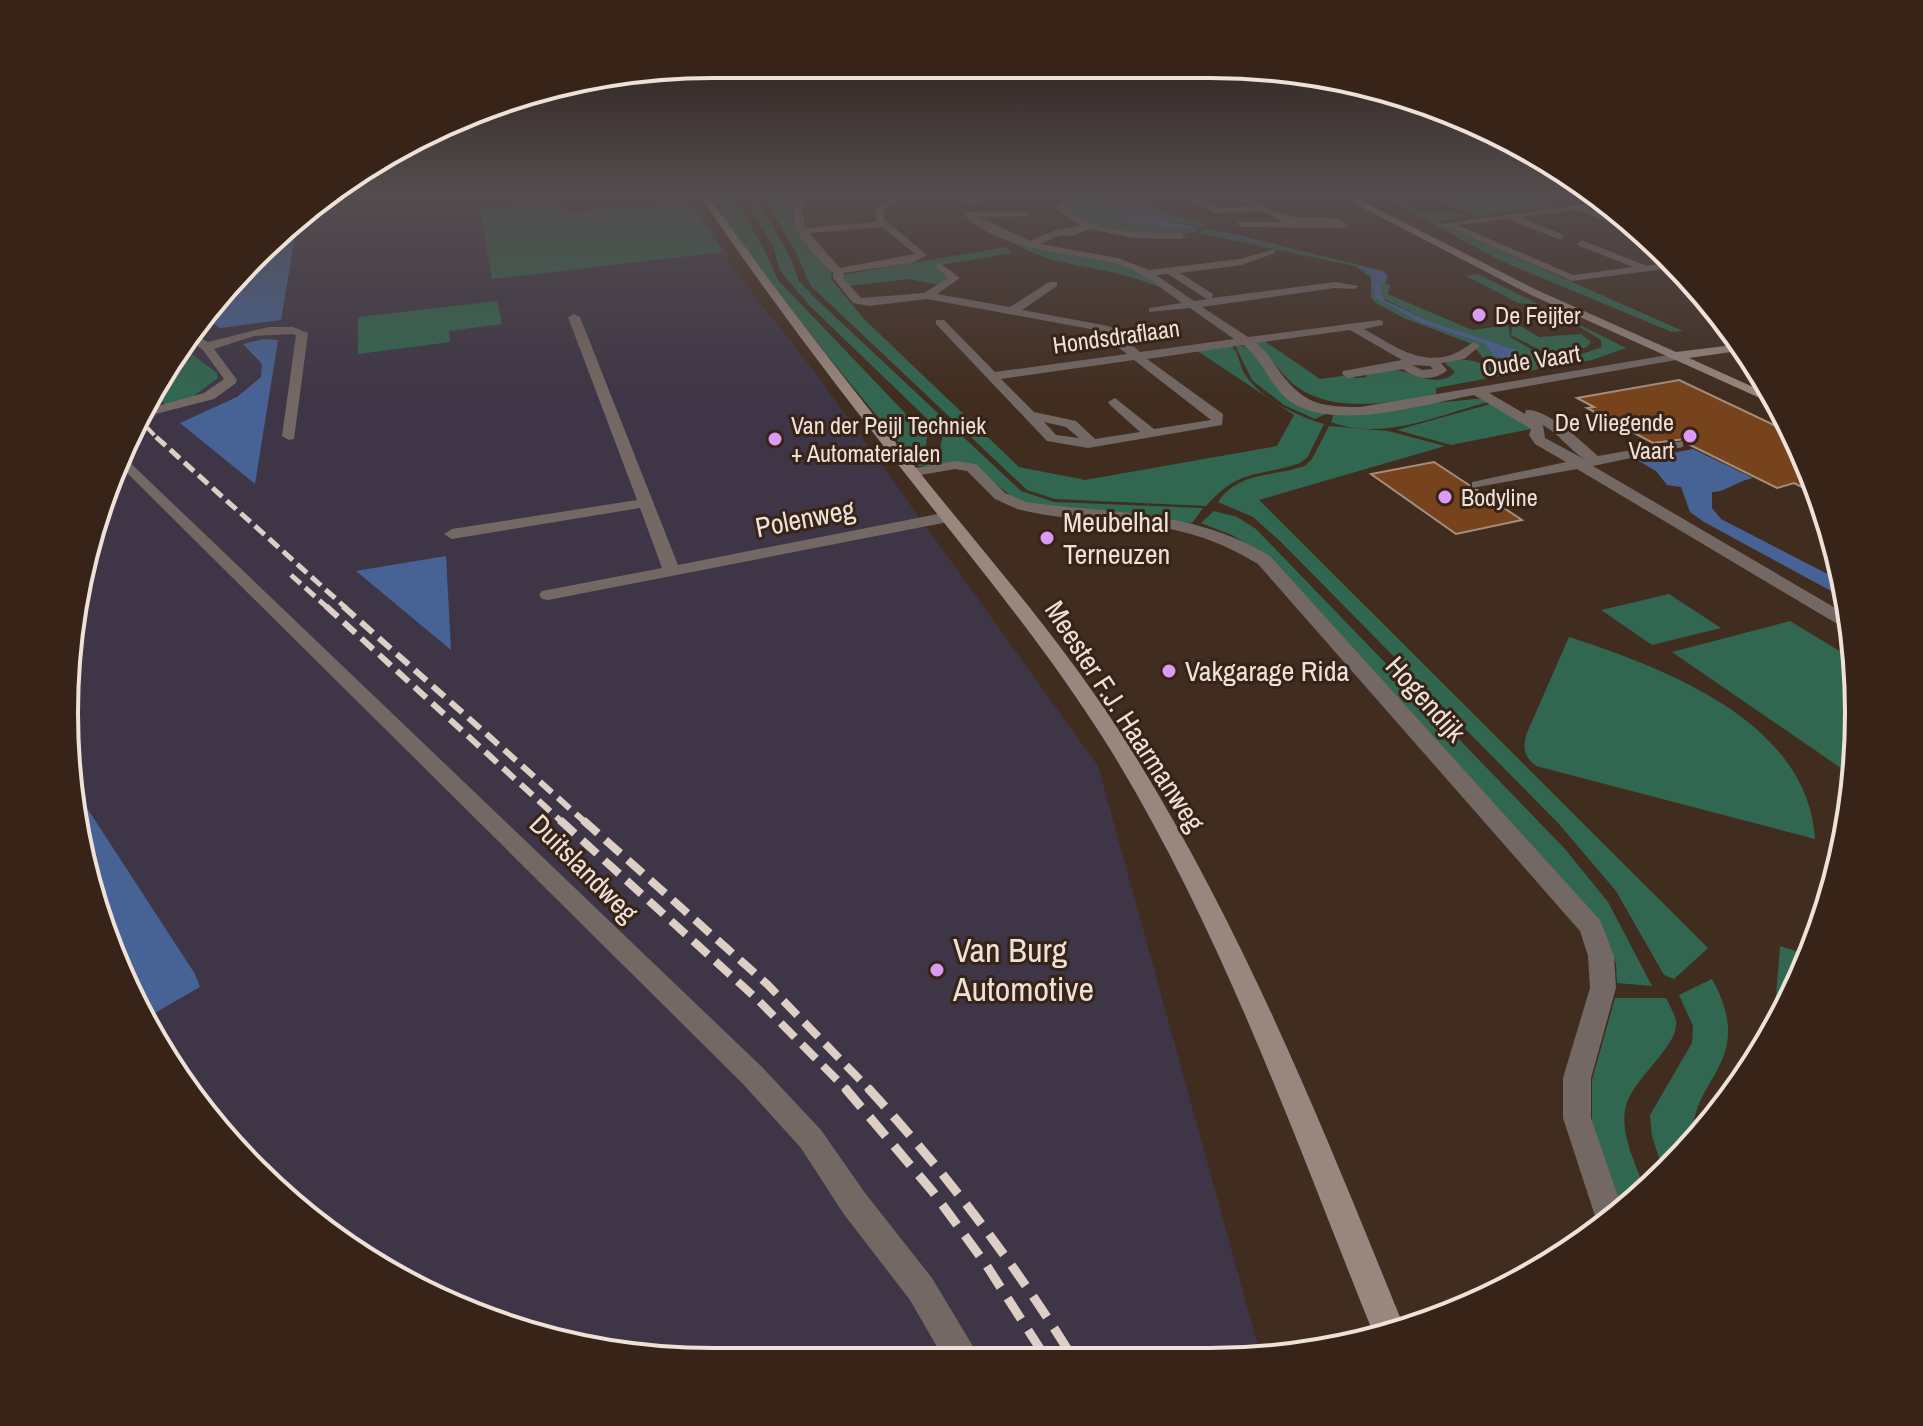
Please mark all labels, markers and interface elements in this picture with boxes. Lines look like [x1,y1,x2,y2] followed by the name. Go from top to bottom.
[1495,299,1581,331] place label: De Feijter
[1470,306,1488,324] marker: De Feijter
[1050,311,1182,361] street label: Hondsdraflaan
[1479,336,1583,384] street label: Oude Vaart
[1555,406,1675,466] place label: De Vliegende Vaart
[791,409,986,469] place label: Van der Peijl Techniek + Automaterialen
[1681,427,1699,445] marker: De Vliegende Vaart
[766,430,784,448] marker: Van der Peijl Techniek + Automaterialen
[1461,481,1538,513] place label: Bodyline
[1436,488,1454,506] marker: Bodyline
[752,490,858,546] street label: Polenweg
[1063,503,1170,573] place label: Meubelhal Terneuzen
[1038,529,1056,547] marker: Meubelhal Terneuzen
[1036,593,1214,839] street label: Meester F.J. Haarmanweg
[1377,648,1475,751] street label: Hogendijk
[1185,652,1349,690] place label: Vakgarage Rida
[1160,662,1178,680] marker: Vakgarage Rida
[521,805,647,931] street label: Duitslandweg
[952,927,1094,1012] place label: Van Burg Automotive
[928,961,946,979] marker: Van Burg Automotive

